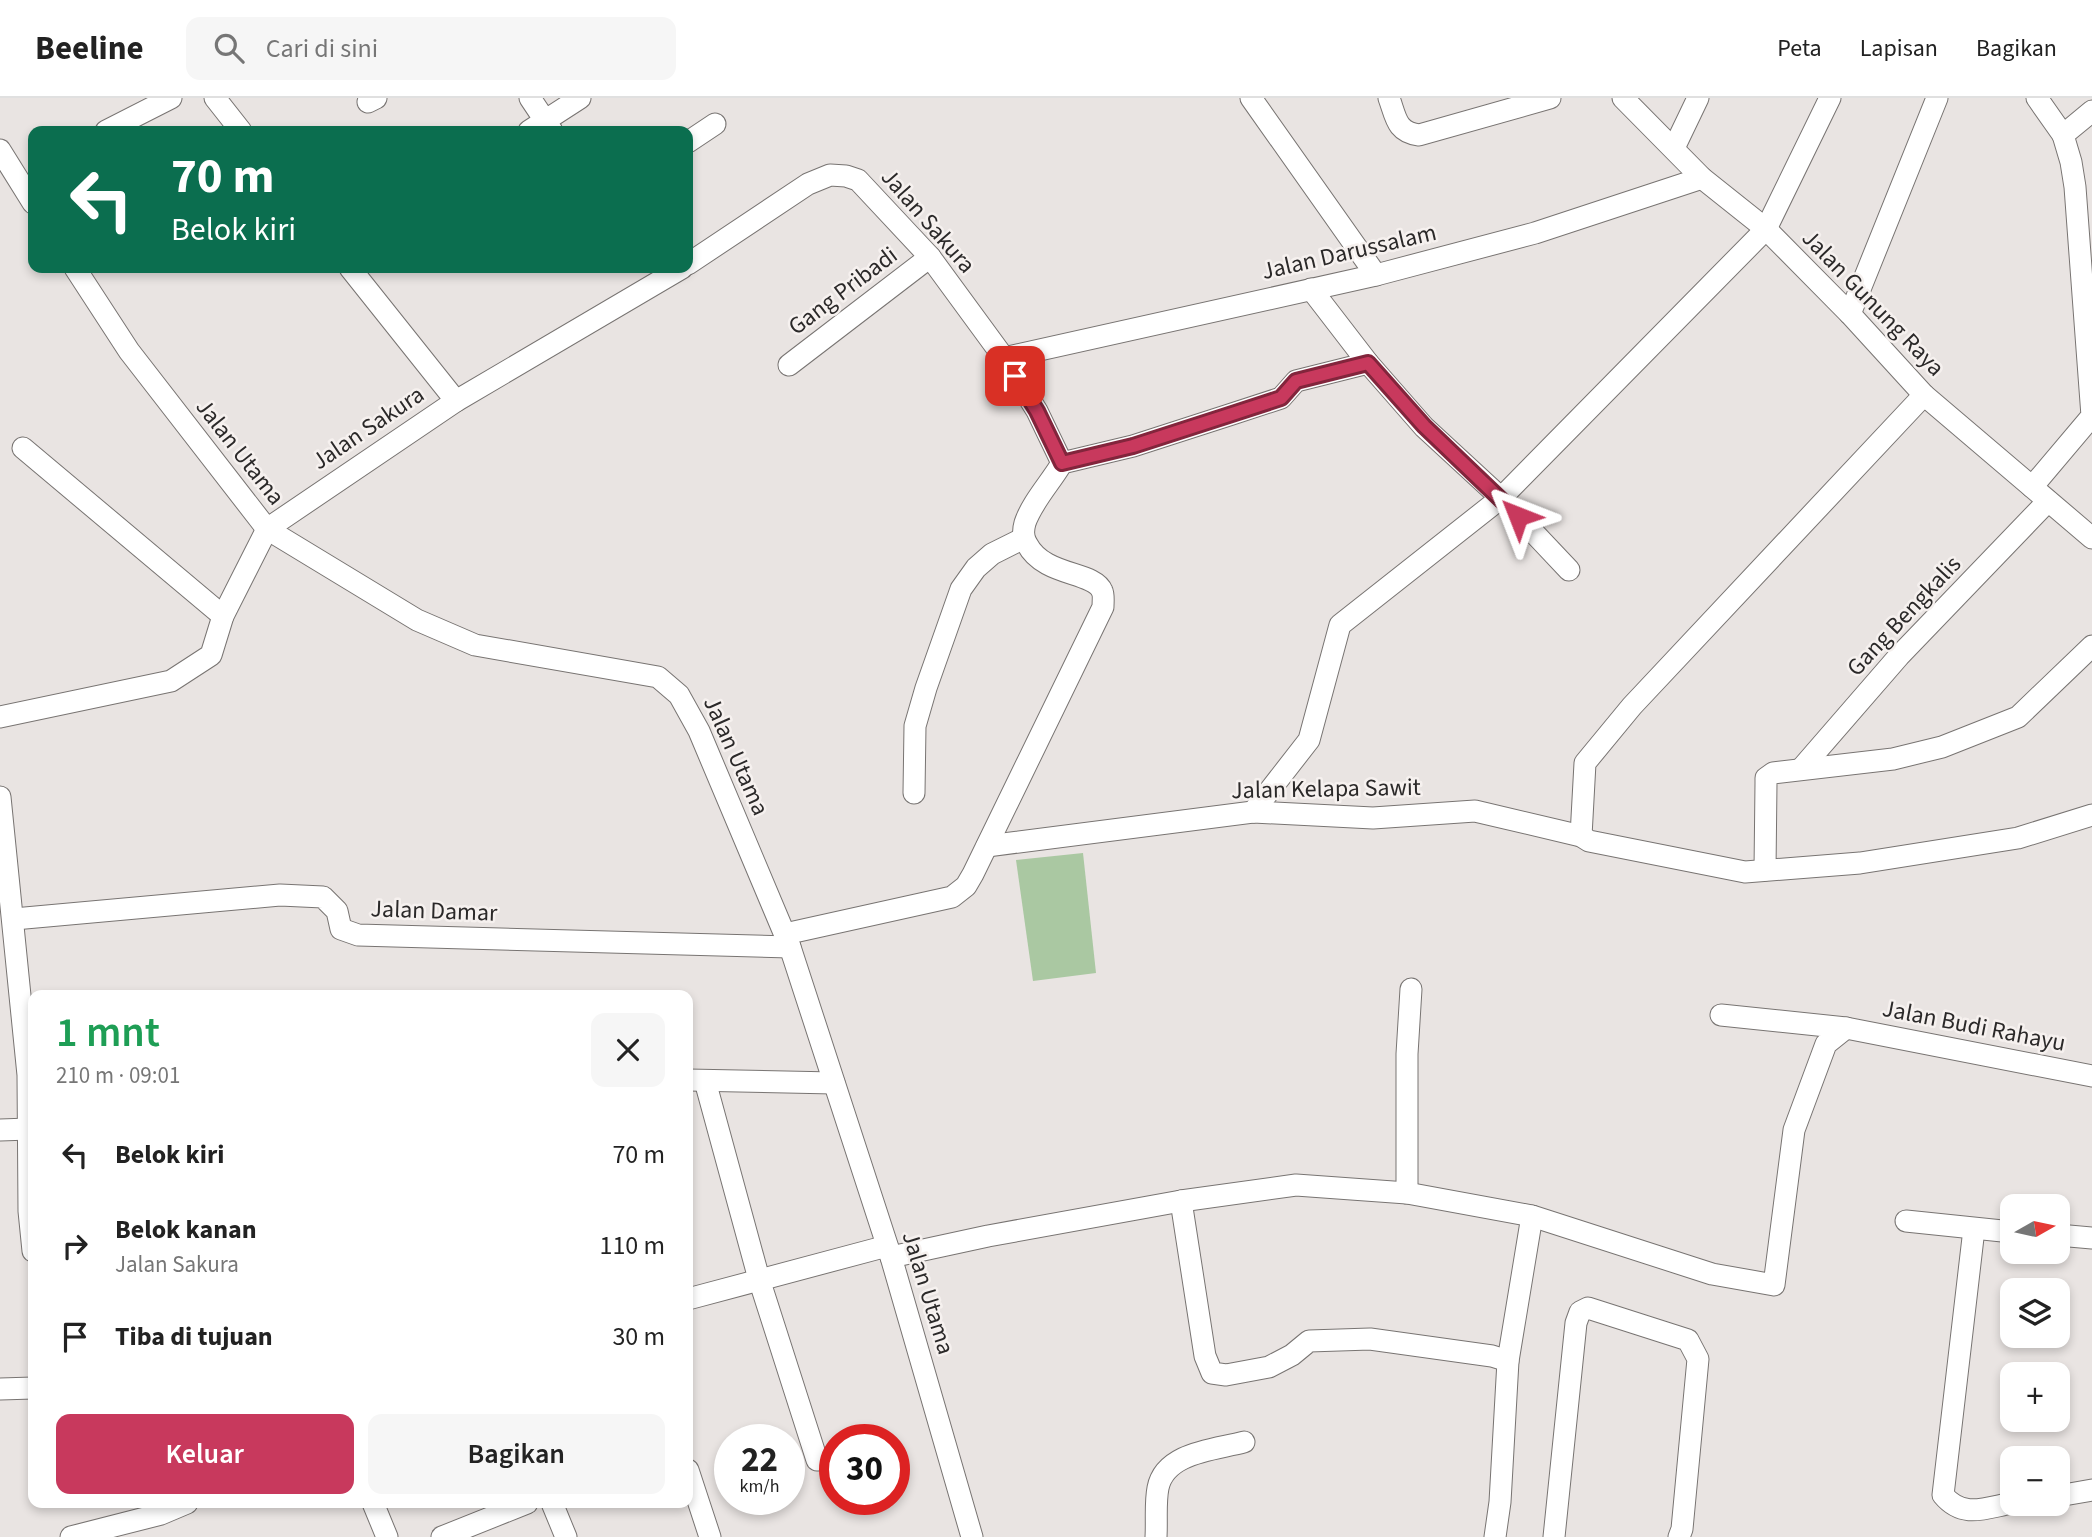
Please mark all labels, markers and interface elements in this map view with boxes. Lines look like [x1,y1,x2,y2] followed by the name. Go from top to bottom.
[186,17,676,80] search box
[35,25,144,72] text: Beeline
[210,29,248,67] icon: search
[266,30,378,67] text: Cari di sini
[1777,31,1822,66] text: Peta
[1860,31,1938,66] text: Lapisan
[1976,31,2057,66] text: Bagikan
[171,142,275,212] text: 70 m
[56,154,147,245] icon: left
[872,161,984,281] street label: Jalan Sakura
[171,207,296,253] text: Belok kiri
[1258,215,1440,289] street label: Jalan Darussalam
[1794,222,1952,384] street label: Jalan Gunung Raya
[781,238,905,344] street label: Gang Pribadi
[985,346,1045,406] pin
[996,357,1034,395] icon: arrive
[305,377,431,479] street label: Jalan Sakura
[187,391,293,513] street label: Jalan Utama
[1481,479,1555,553] position arrow
[1839,548,1969,684] street label: Gang Bengkalis
[694,691,778,821] street label: Jalan Utama
[1231,770,1421,808] street label: Jalan Kelapa Sawit
[370,891,499,931] street label: Jalan Damar
[1879,991,2069,1061] street label: Jalan Budi Rahayu
[56,1003,160,1063] text: 1 mnt
[591,1013,665,1087] button: close
[56,1059,180,1092] text: 210 m · 09:01
[56,1136,94,1174] icon: left
[115,1136,224,1173] text: Belok kiri
[612,1136,665,1173] text: 70 m
[2000,1194,2070,1264] north arrow
[2000,1194,2070,1516] map controls
[115,1211,257,1248] text: Belok kanan
[56,1227,94,1265] icon: right
[599,1227,665,1264] text: 110 m
[893,1227,963,1359] street label: Jalan Utama
[115,1248,239,1281] text: Jalan Sakura
[2000,1278,2070,1348] button: layers
[56,1318,94,1356] icon: arrive
[115,1318,273,1355] text: Tiba di tujuan
[612,1318,665,1355] text: 30 m
[2000,1362,2070,1432] button: +
[56,1414,354,1494] button: Keluar
[368,1414,665,1494] button: Bagikan
[819,1424,910,1515] speed limit sign: 30
[741,1435,778,1485] text: 22
[2000,1446,2070,1516] button: −
[740,1474,779,1499] text: km/h

